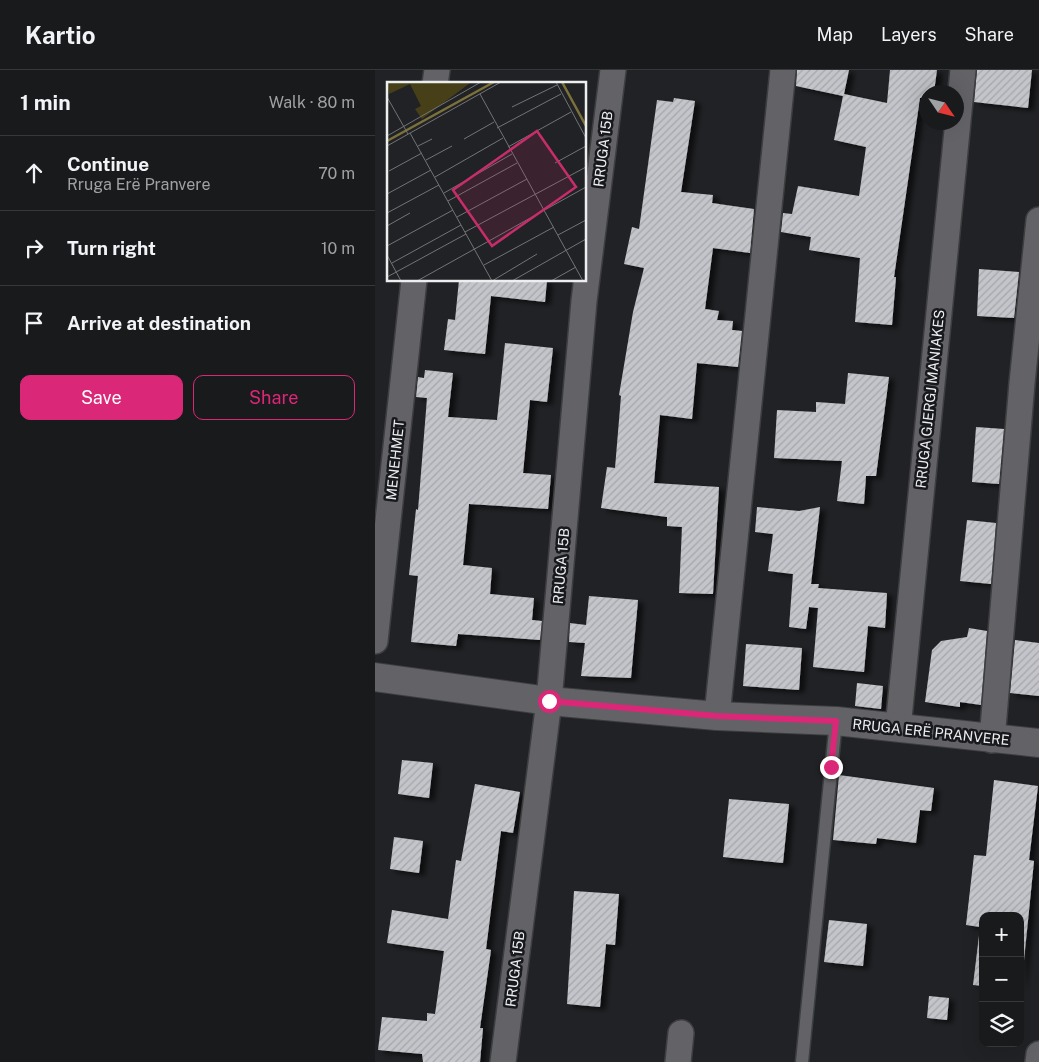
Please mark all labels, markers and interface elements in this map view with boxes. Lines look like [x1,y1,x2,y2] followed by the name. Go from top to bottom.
[25,21,96,49] text: Kartio
[817,24,853,45] text: Map
[881,24,937,45] text: Layers
[965,24,1014,45] text: Share
[387,82,586,281] inset map
[919,85,964,130] north arrow
[20,90,71,115] text: 1 min
[269,93,355,112] text: Walk · 80 m
[590,110,616,188] street label: RRUGA 15B
[67,153,149,175] text: Continue
[20,159,48,187] icon: ahead
[318,164,355,183] text: 70 m
[67,175,211,194] text: Rruga Erë Pranvere
[20,234,48,262] icon: right
[67,237,156,259] text: Turn right
[321,239,355,258] text: 10 m
[20,309,48,337] icon: arrive
[913,309,947,489] street label: RRUGA GJERGJ MANIAKES
[67,312,251,334] text: Arrive at destination
[20,375,183,420] button: Save
[193,375,355,420] button: Share
[383,419,407,501] street label: MENEHMET
[550,527,572,605] street label: RRUGA 15B
[538,690,561,713] route start
[852,714,1010,748] street label: RRUGA ERË PRANVERE
[820,756,843,779] route end
[979,912,1024,1047] map controls
[979,912,1024,957] button: +
[502,930,528,1008] street label: RRUGA 15B
[979,957,1024,1002] button: −
[979,1002,1024,1047] button: layers

